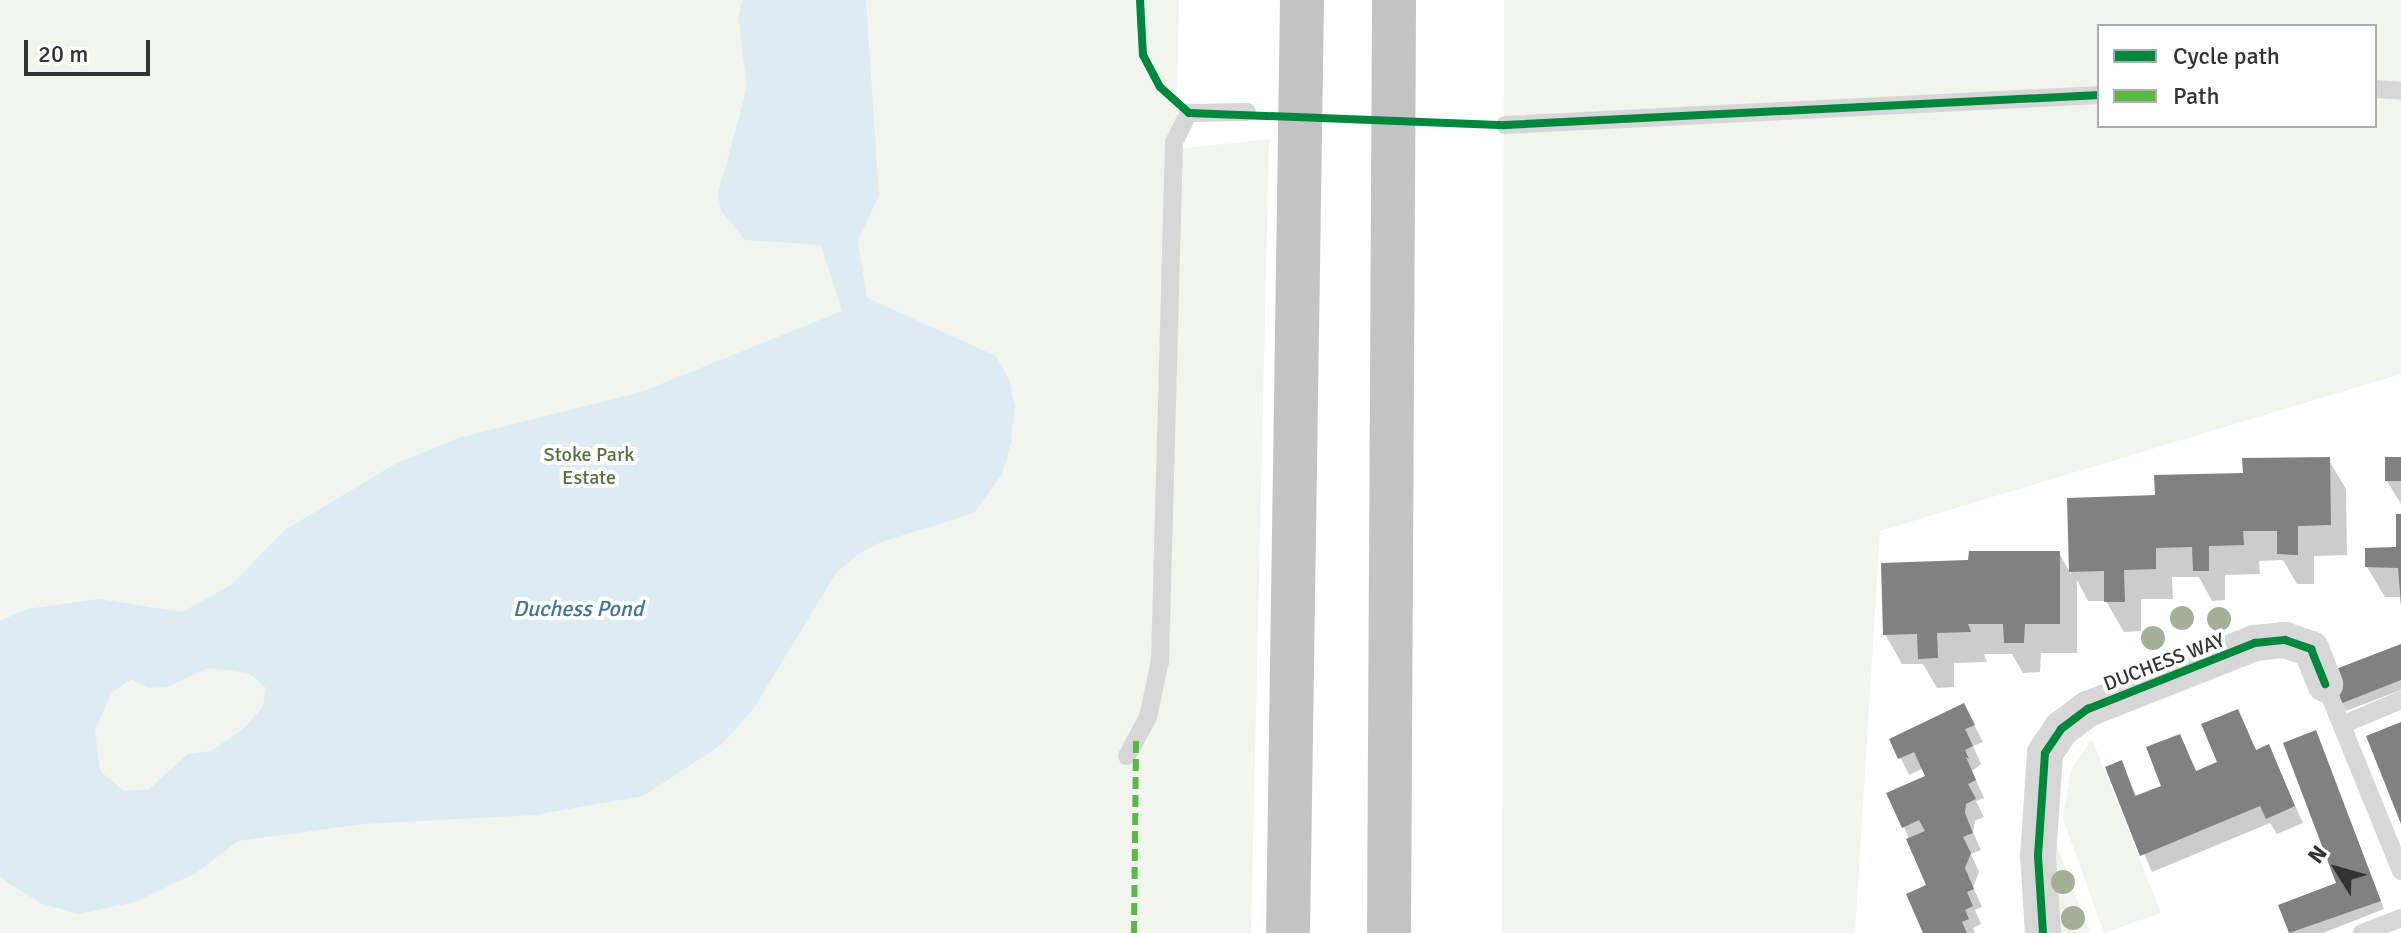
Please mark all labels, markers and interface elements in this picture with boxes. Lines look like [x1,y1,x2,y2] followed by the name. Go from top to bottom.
[28,24,154,74] scale bar
[2097,24,2377,128] legend
[38,39,88,69] text: 20 m
[2173,41,2280,71] text: Cycle path
[2173,81,2219,111] text: Path
[544,443,634,490] park label: Stoke Park Estate
[513,596,643,622] water label: Duchess Pond
[2100,628,2228,696] street label: DUCHESS WAY
[2297,829,2377,909] north arrow
[2302,840,2333,868] text: N

